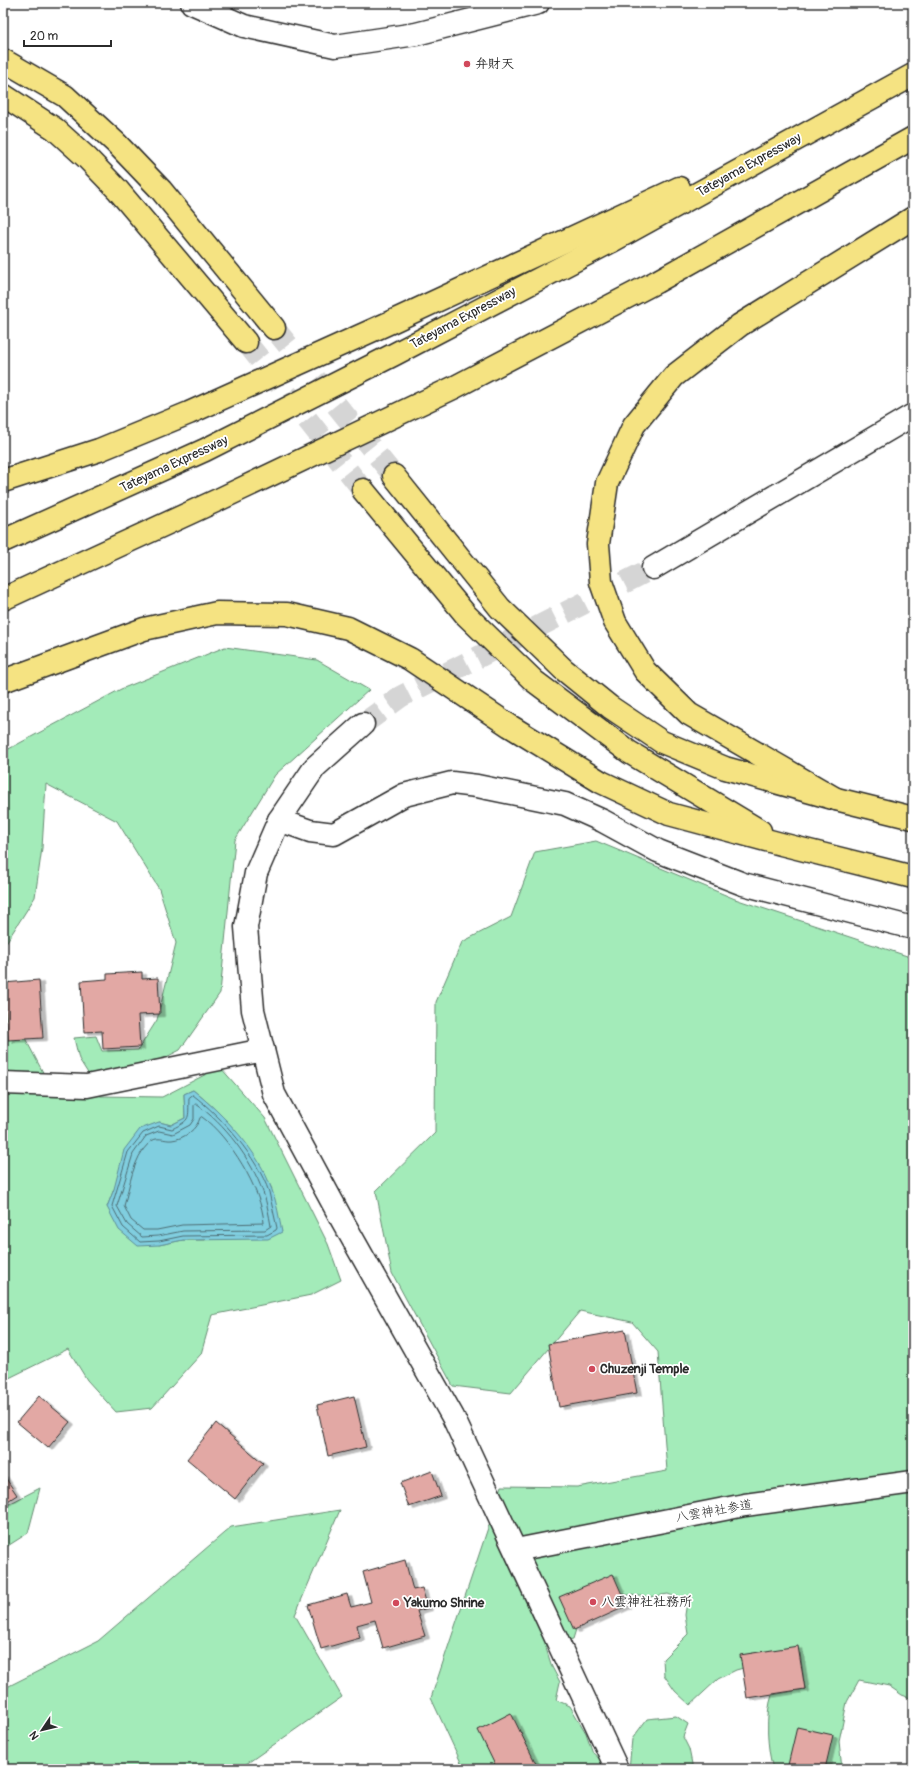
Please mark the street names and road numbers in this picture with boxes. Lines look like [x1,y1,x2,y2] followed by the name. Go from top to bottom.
[694,129,805,200] street label: Tateyama Expressway
[407,283,519,353] street label: Tateyama Expressway
[117,432,231,496] street label: Tateyama Expressway
[674,1496,754,1526] street label: 八雲神社参道

